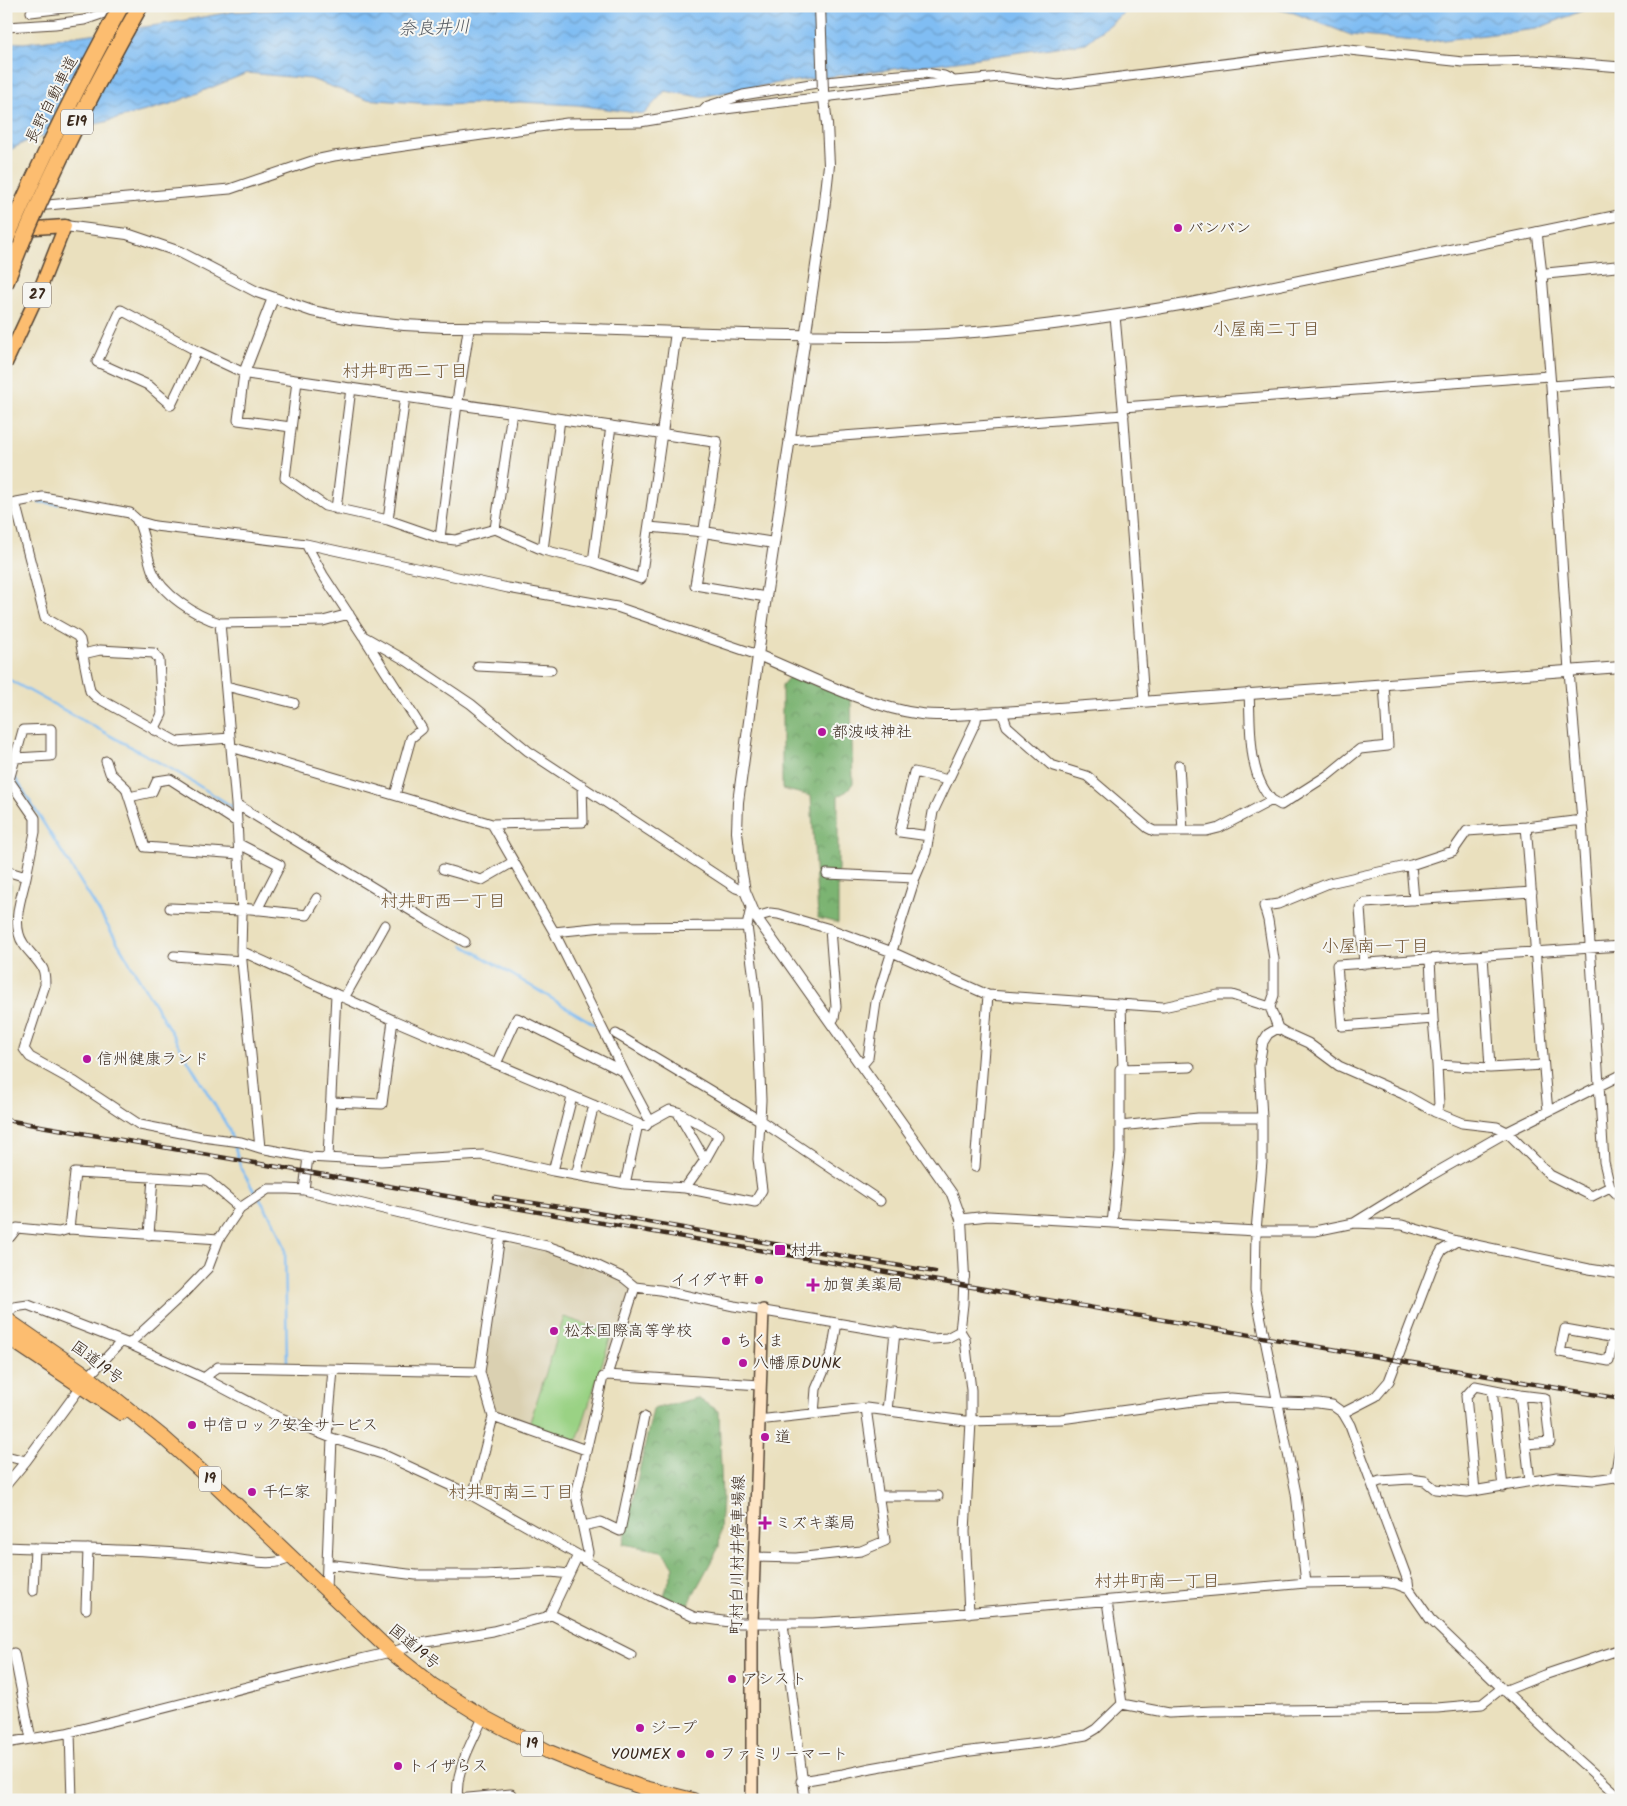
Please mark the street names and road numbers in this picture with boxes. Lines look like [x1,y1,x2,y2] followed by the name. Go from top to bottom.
[19,52,85,148] street label: 長野自動車道
[61,110,93,134] road number: E19
[23,282,51,308] road number: 27
[65,1335,129,1391] street label: 国道19号
[199,1466,221,1492] road number: 19
[724,1475,752,1635] street label: 町村白川村井停車場線
[383,1618,445,1676] street label: 国道19号
[521,1732,543,1756] road number: 19

